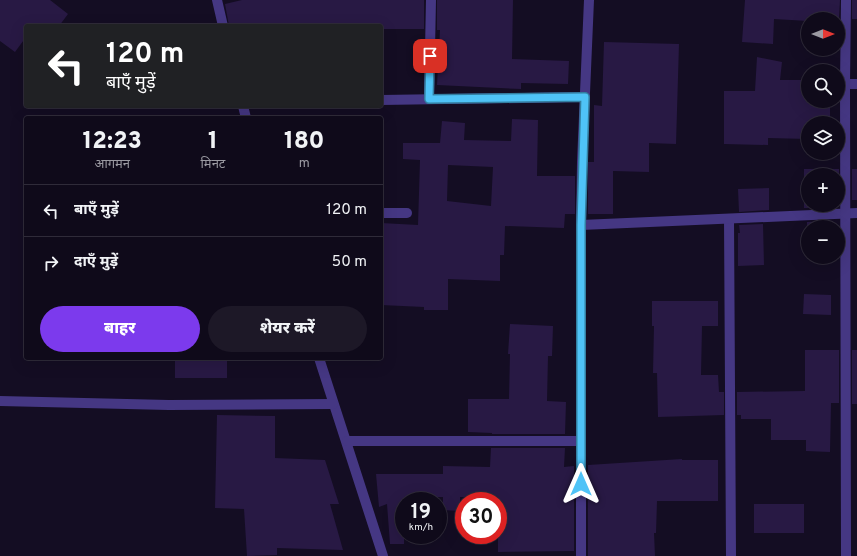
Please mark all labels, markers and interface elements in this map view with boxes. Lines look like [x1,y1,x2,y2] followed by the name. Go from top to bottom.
[801,12,845,56] north arrow
[801,12,845,264] map controls
[106,37,184,73] text: 120 m
[413,39,447,73] pin
[40,40,92,92] icon: left
[419,45,441,67] icon: arrive
[801,64,845,108] button: search
[106,72,156,95] text: बाएँ मुड़ें
[801,116,845,160] button: layers
[83,127,142,157] text: 12:23
[208,127,218,157] text: 1
[284,127,324,157] text: 180
[299,156,310,172] text: m
[94,157,130,173] text: आगमन
[201,157,225,173] text: मिनट
[801,168,845,212] button: +
[40,200,62,222] icon: left
[74,201,119,220] text: बाएँ मुड़ें
[326,201,367,220] text: 120 m
[801,220,845,264] button: −
[40,252,62,274] icon: right
[74,253,118,272] text: दाएँ मुड़ें
[332,253,367,272] text: 50 m
[40,306,200,352] button: बाहर
[208,306,367,352] button: शेयर करें
[560,463,602,505] position arrow
[455,492,507,544] speed limit sign: 30
[411,500,431,526] text: 19
[409,521,433,534] text: km/h

